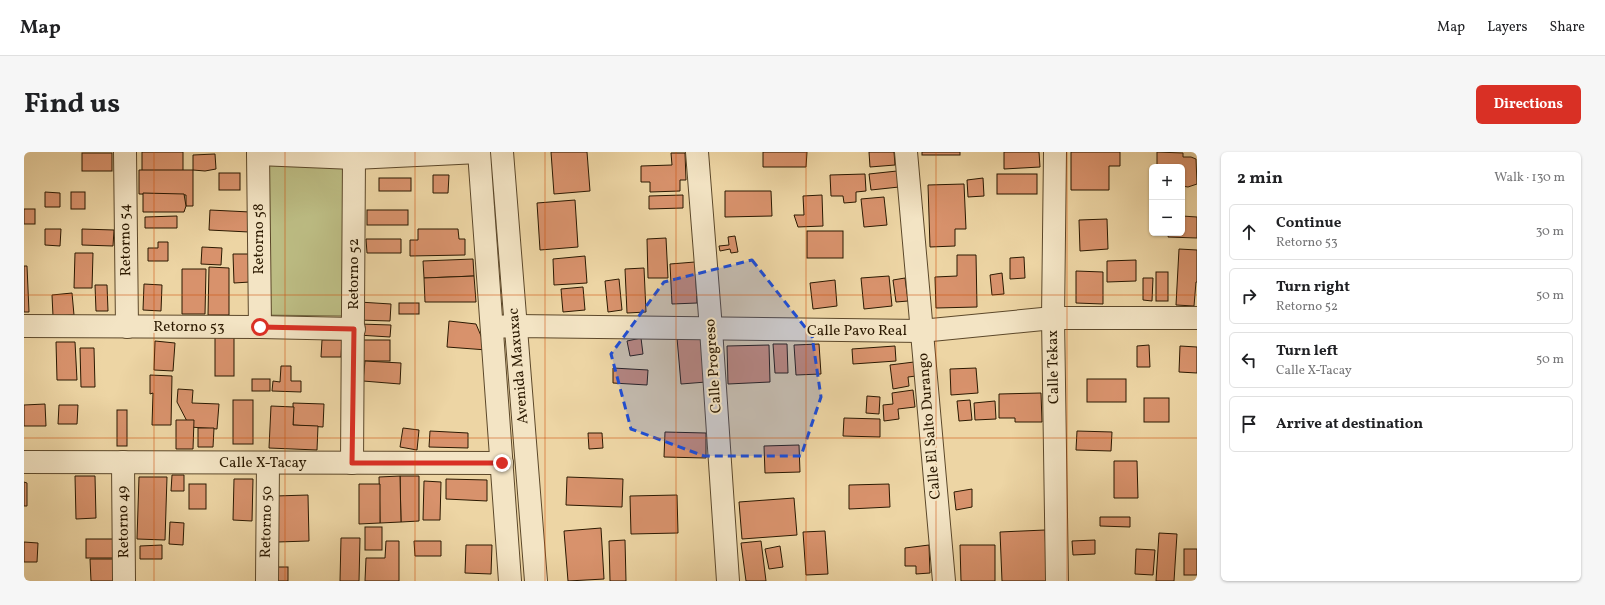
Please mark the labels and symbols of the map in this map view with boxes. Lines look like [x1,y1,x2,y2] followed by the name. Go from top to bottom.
[249,203,270,275] street label: Retorno 58
[115,204,137,276] street label: Retorno 54
[344,238,365,310] street label: Retorno 52
[503,307,535,425] street label: Avenida Maxuxac
[153,317,225,338] street label: Retorno 53
[251,318,269,336] route start
[700,318,728,414] street label: Calle Progreso
[807,321,907,342] street label: Calle Pavo Real
[1043,330,1065,404] street label: Calle Tekax
[913,352,947,500] street label: Calle El Salto Durango
[219,453,307,474] street label: Calle X-Tacay
[493,454,511,472] route end
[113,485,135,559] street label: Retorno 49
[256,486,278,558] street label: Retorno 50

